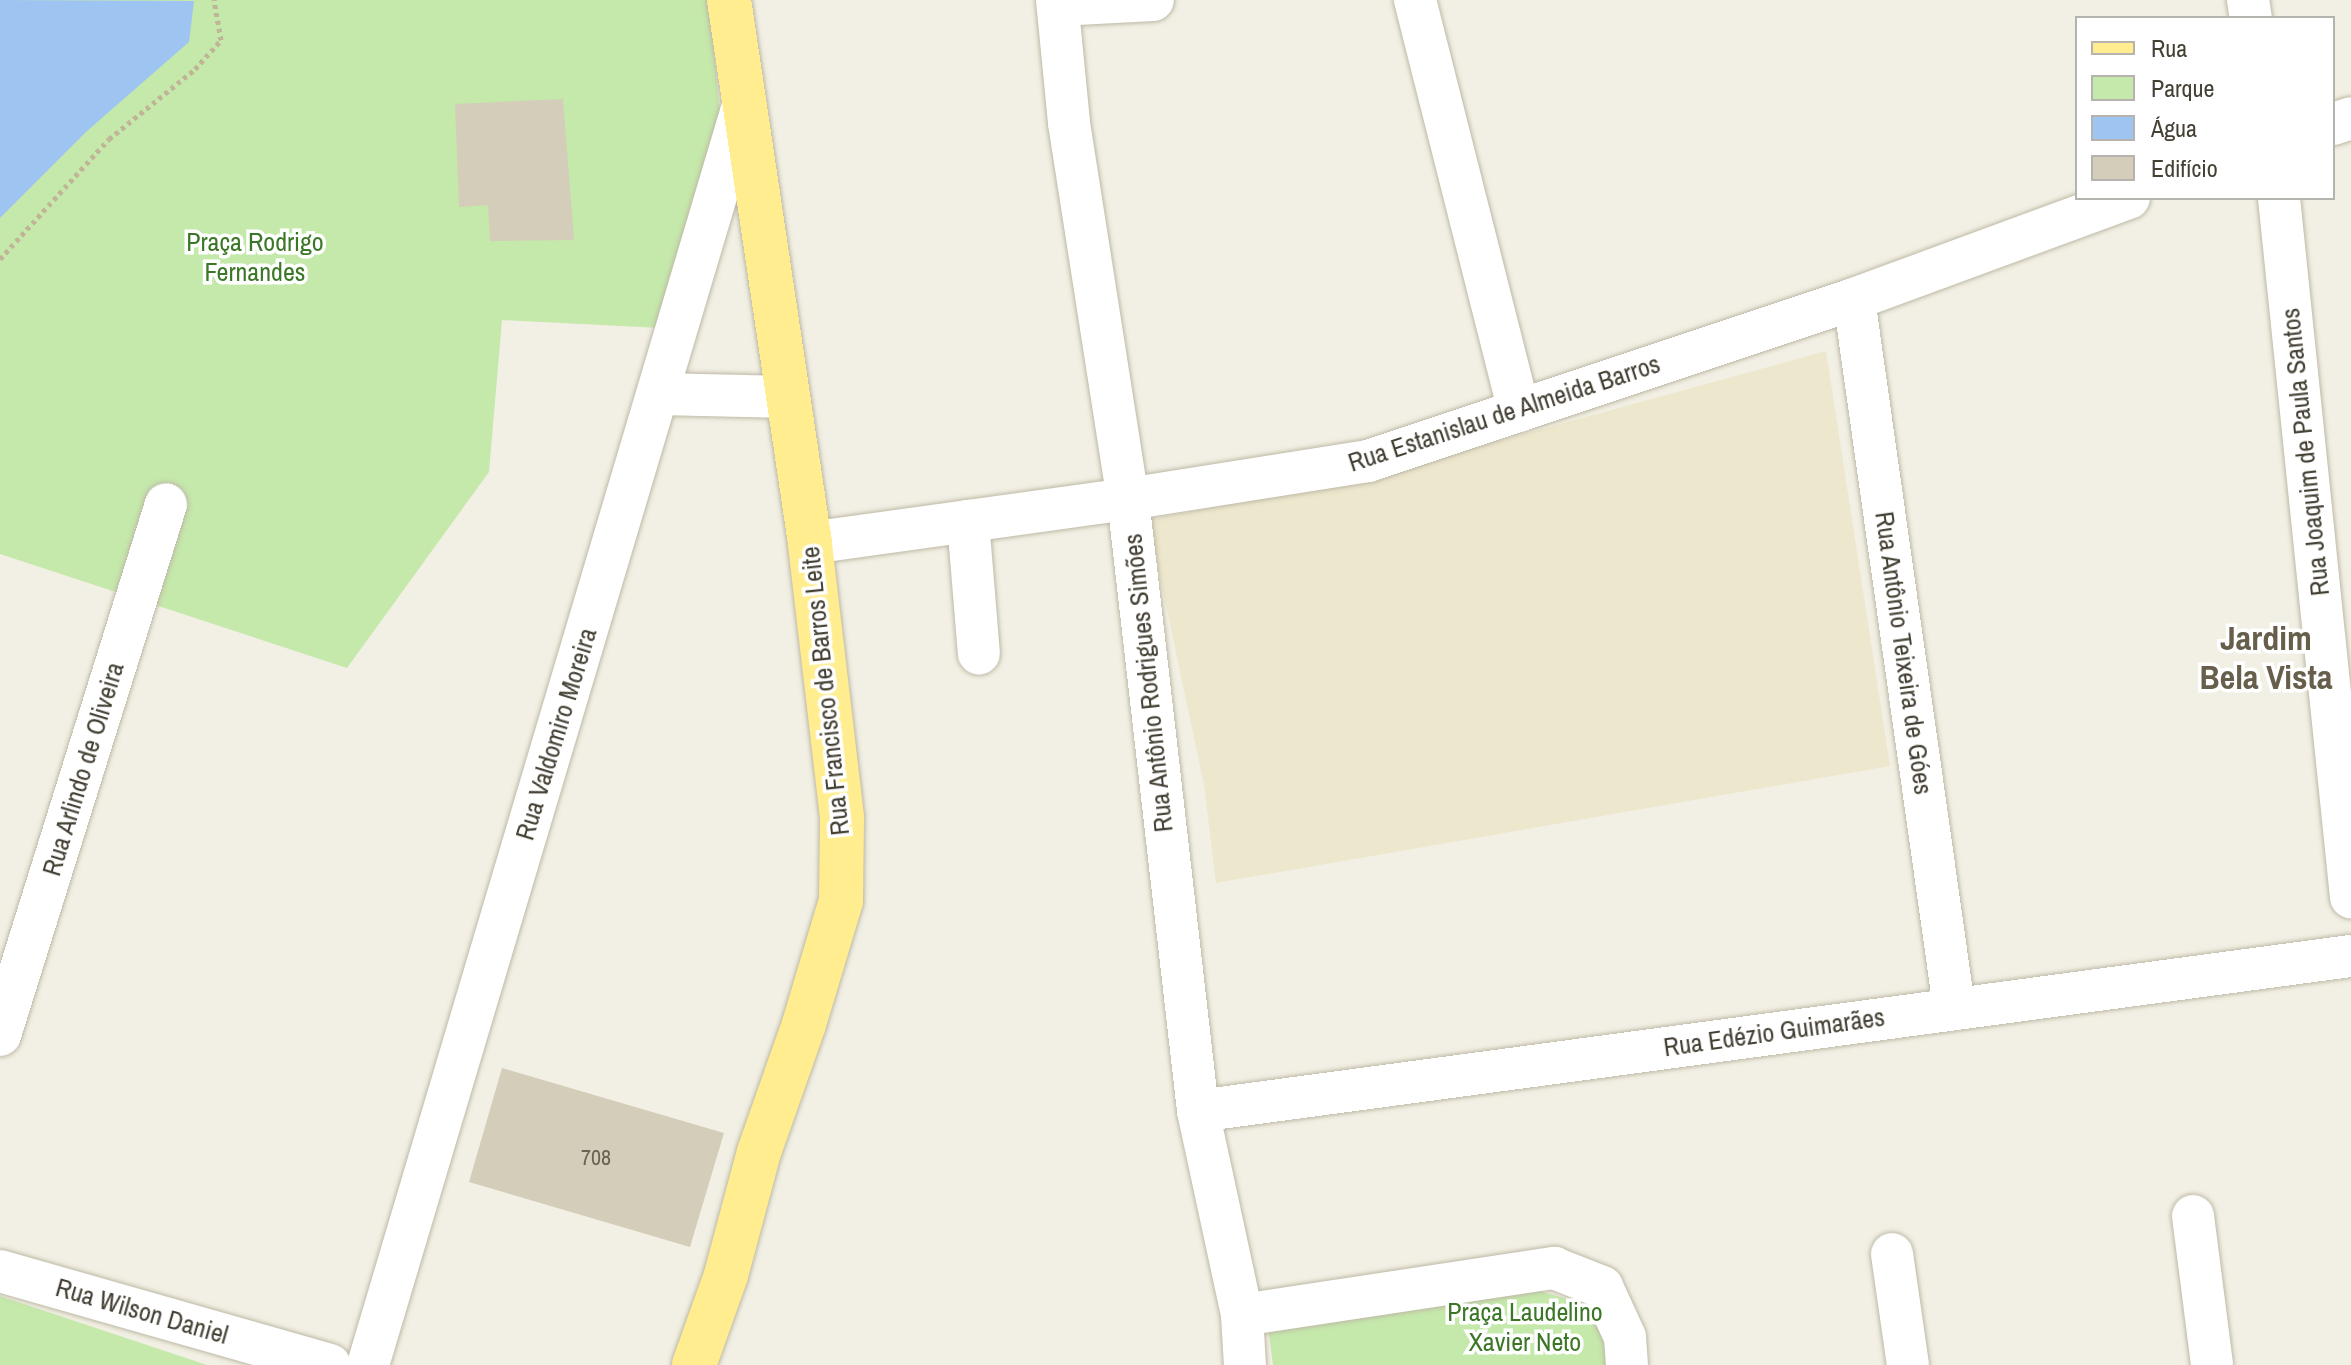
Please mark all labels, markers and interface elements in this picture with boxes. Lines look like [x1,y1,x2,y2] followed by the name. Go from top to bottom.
[2075,16,2335,200] legend
[2151,32,2187,64] text: Rua
[2151,72,2214,104] text: Parque
[2151,112,2197,144] text: Água
[2151,152,2218,184] text: Edifício
[186,226,324,288] park label: Praça Rodrigo Fernandes
[2274,307,2336,597] street label: Rua Joaquim de Paula Santos
[1344,348,1664,478] street label: Rua Estanislau de Almeida Barros
[1869,509,1939,797] street label: Rua Antônio Teixeira de Góes
[1117,532,1179,834] street label: Rua Antônio Rodrigues Simões
[794,545,856,837] street label: Rua Francisco de Barros Leite
[2200,618,2332,698] district label: Jardim Bela Vista
[509,624,603,844] street label: Rua Valdomiro Moreira
[36,658,130,880] street label: Rua Arlindo de Oliveira
[1662,1001,1886,1063] street label: Rua Edézio Guimarães
[581,1145,611,1171] house number: 708
[52,1272,232,1350] street label: Rua Wilson Daniel
[1447,1296,1603,1358] park label: Praça Laudelino Xavier Neto

